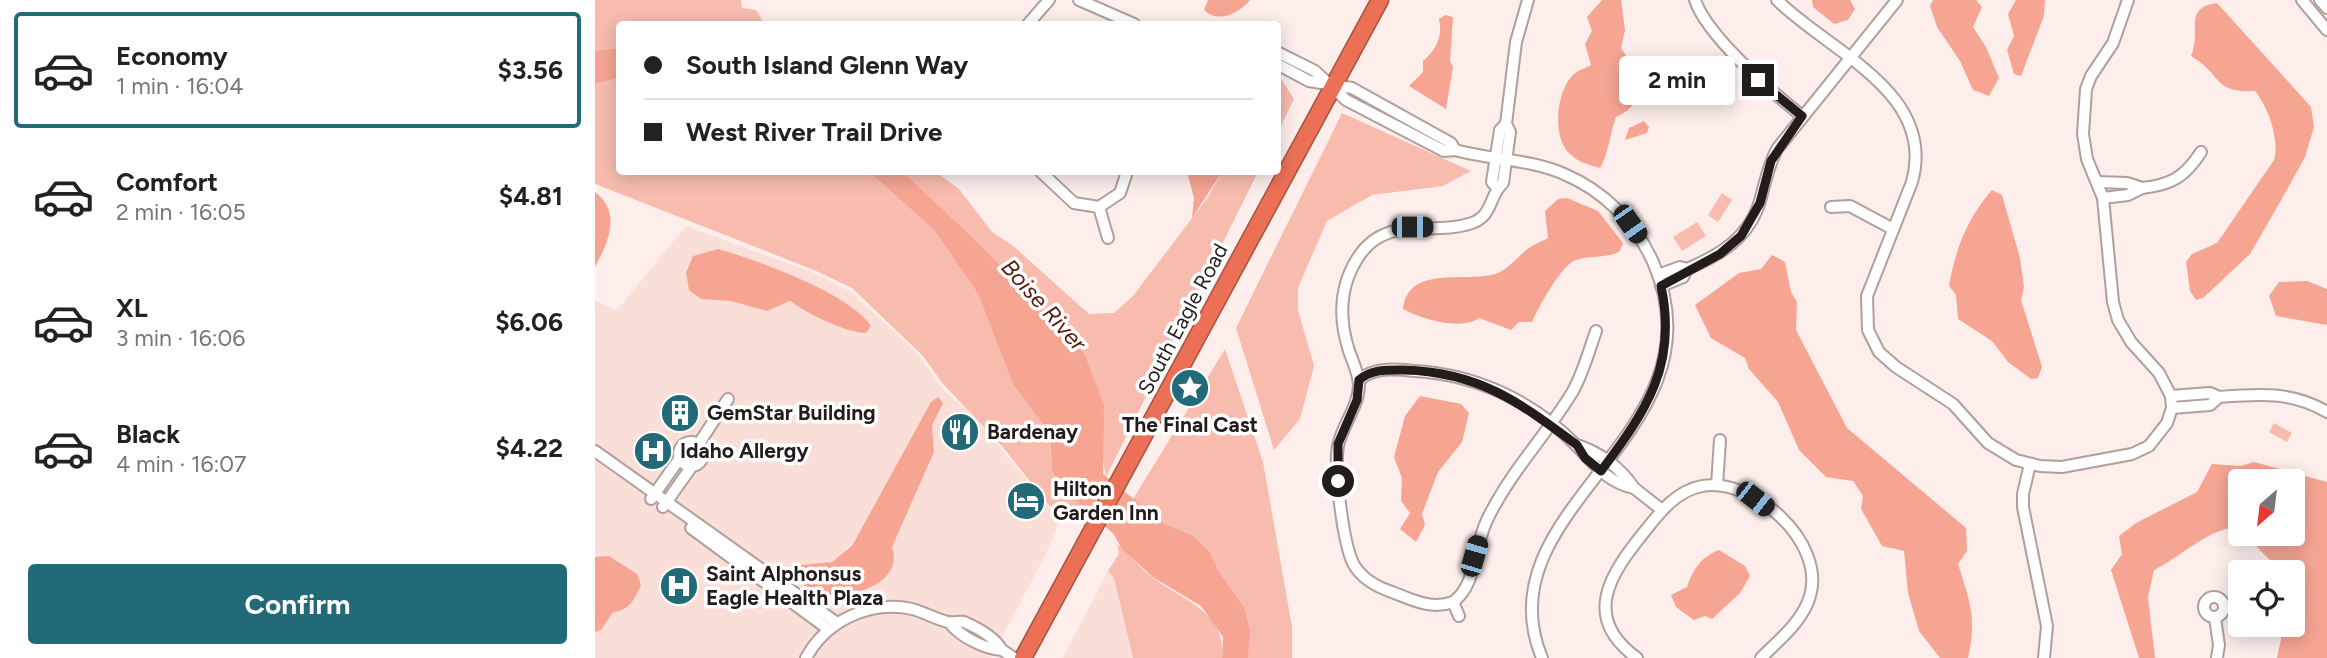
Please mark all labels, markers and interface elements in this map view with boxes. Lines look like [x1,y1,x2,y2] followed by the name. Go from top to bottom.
[32,39,95,102] icon: car
[116,40,228,72] text: Economy
[686,49,968,81] text: South Island Glenn Way
[498,54,563,86] text: $3.56
[1618,56,1733,104] callout: 2 min
[1742,64,1774,96] route end
[1648,66,1706,94] text: 2 min
[116,72,244,100] text: 1 min · 16:04
[686,116,942,148] text: West River Trail Drive
[32,165,95,228] icon: car
[116,166,218,198] text: Comfort
[499,180,563,212] text: $4.81
[116,198,246,226] text: 2 min · 16:05
[1610,201,1651,247] car
[1392,217,1434,238] car
[1132,239,1233,398] street label: South Eagle Road
[996,253,1093,357] water label: Boise River
[32,291,95,354] icon: car
[116,292,148,324] text: XL
[495,306,563,338] text: $6.06
[116,324,245,352] text: 3 min · 16:06
[1169,367,1211,409] place icon: The Final Cast
[659,392,701,434] building icon: GemStar Building
[707,400,876,425] place label: GemStar Building
[939,411,981,453] restaurant icon: Bardenay
[1122,412,1258,437] place label: The Final Cast
[32,417,95,480] icon: car
[116,418,180,450] text: Black
[987,419,1079,444] place label: Bardenay
[632,430,674,472] hospital icon: Idaho Allergy
[496,432,563,464] text: $4.22
[680,438,809,463] place label: Idaho Allergy
[116,450,246,478] text: 4 min · 16:07
[1322,465,1354,497] route start
[2228,469,2305,546] north arrow
[2228,469,2305,637] map controls
[1053,476,1159,525] place label: Hilton Garden Inn
[1732,478,1779,520] car
[1005,480,1047,522] hotel icon: Hilton Garden Inn
[1459,533,1490,579] car
[2228,560,2305,637] button: locate
[706,561,883,610] place label: Saint Alphonsus Eagle Health Plaza
[28,564,567,644] button: Confirm
[658,565,700,607] hospital icon: Saint Alphonsus Eagle Health Plaza

